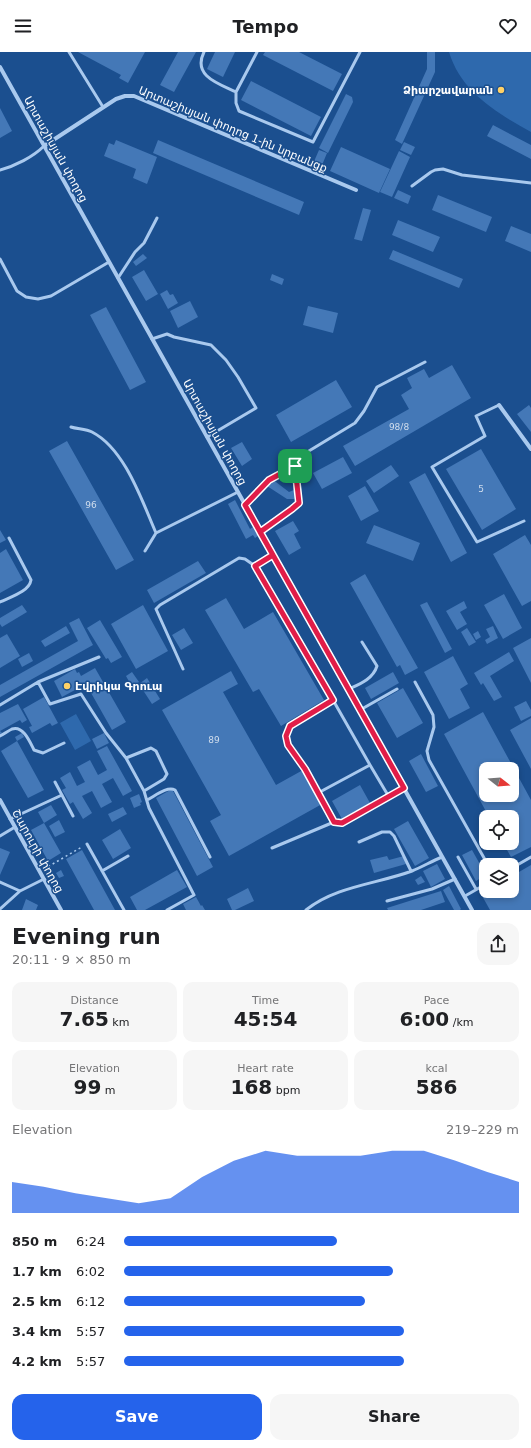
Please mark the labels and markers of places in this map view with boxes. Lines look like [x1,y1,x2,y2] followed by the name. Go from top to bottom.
[403,84,493,97] place label: Ձիարշավարան
[496,85,506,95] marker: Ձիարշավարան
[278,449,312,483] pin
[75,680,162,693] place label: Էվրիկա Գրուպ
[62,681,72,691] marker: Էվրիկա Գրուպ

